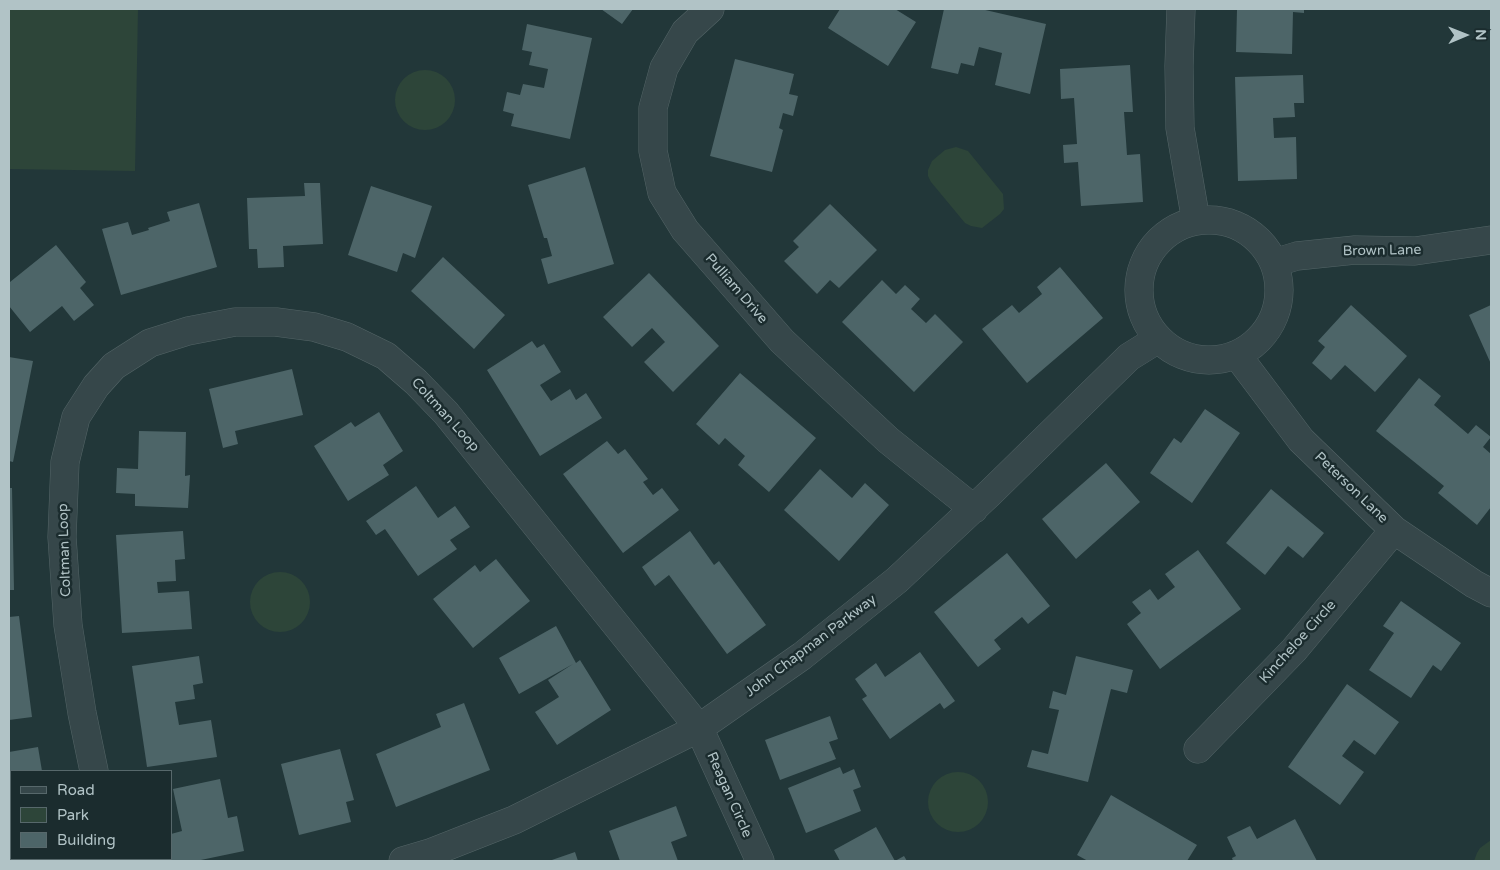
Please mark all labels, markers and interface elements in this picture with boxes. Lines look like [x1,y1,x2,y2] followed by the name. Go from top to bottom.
[1440,10,1490,60] north arrow
[1472,29,1489,41] text: N
[1342,242,1422,260] street label: Brown Lane
[701,251,771,327] street label: Pulliam Drive
[407,375,483,455] street label: Coltman Loop
[1311,449,1391,527] street label: Peterson Lane
[55,503,75,597] street label: Coltman Loop
[742,591,880,701] street label: John Chapman Parkway
[1256,597,1340,687] street label: Kincheloe Circle
[703,750,755,840] street label: Reagan Circle
[10,770,172,860] legend
[57,781,95,799] text: Road
[57,806,89,824] text: Park
[57,831,116,849] text: Building

